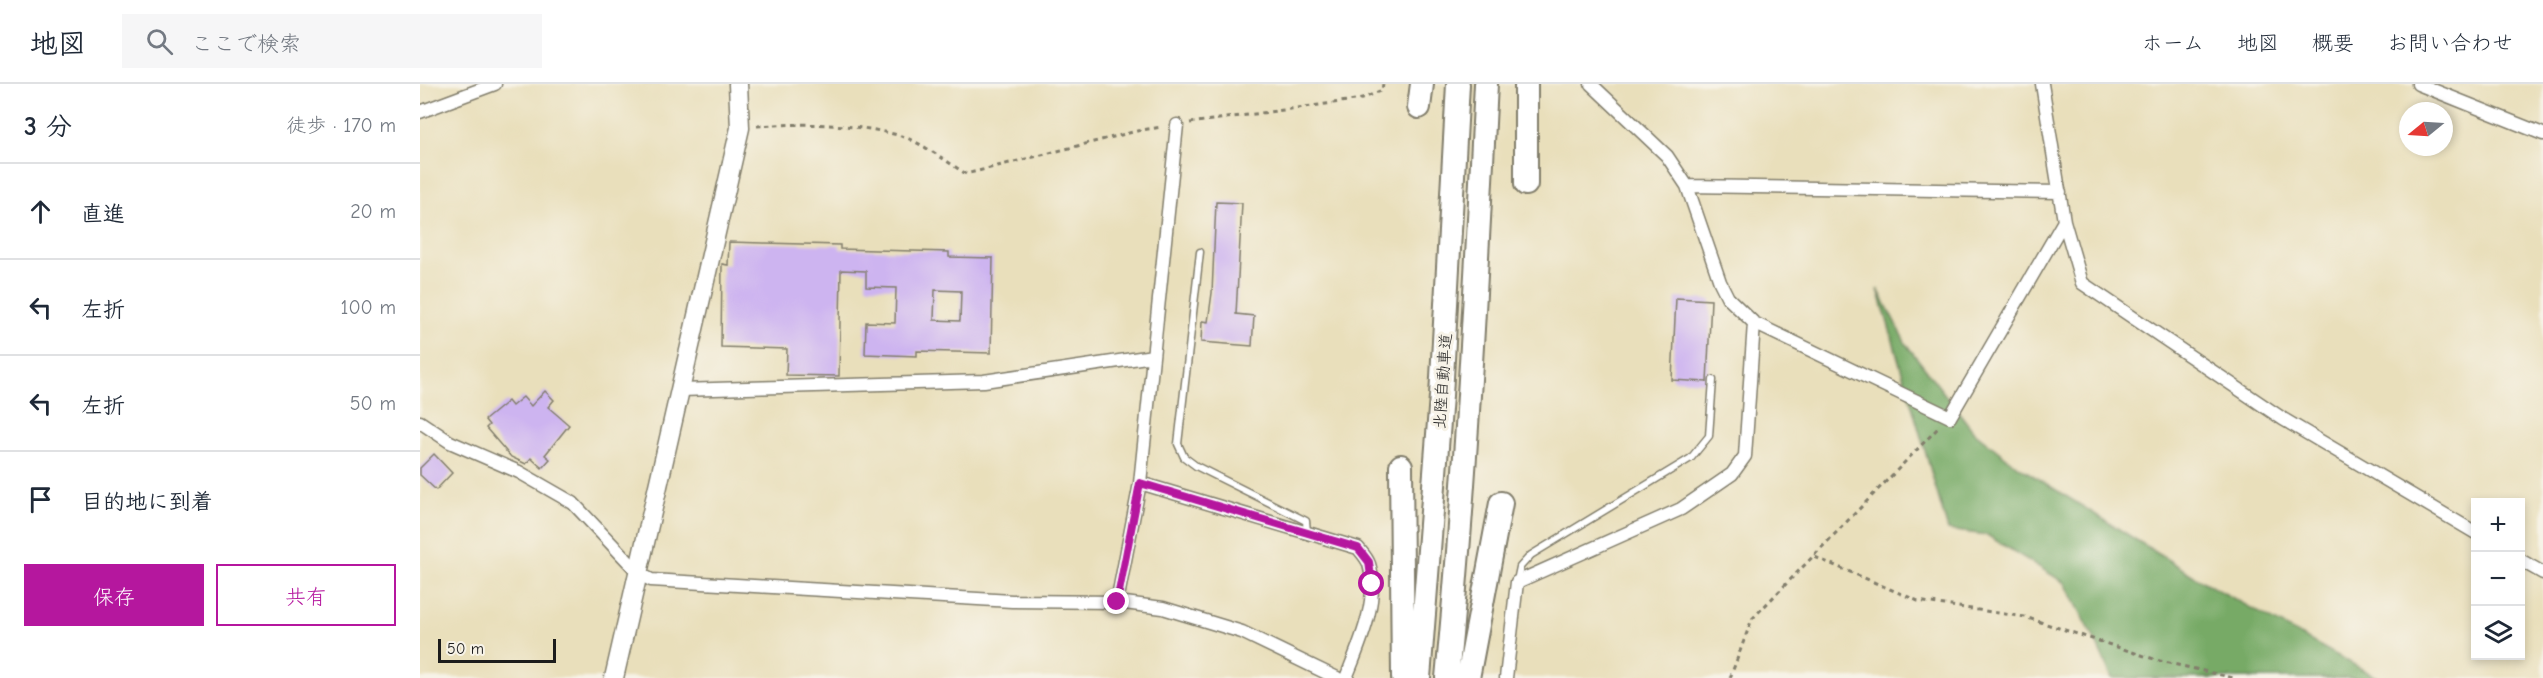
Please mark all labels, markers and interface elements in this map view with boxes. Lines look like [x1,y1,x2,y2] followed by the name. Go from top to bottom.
[122,14,542,68] search box
[143,25,176,58] icon: search
[30,28,86,60] text: 地図
[191,31,301,57] text: ここで検索
[2142,31,2204,55] text: ホーム
[2237,31,2279,55] text: 地図
[2312,31,2354,55] text: 概要
[2387,31,2513,55] text: お問い合わせ
[2399,102,2453,156] north arrow
[24,112,72,142] text: 3 分
[286,114,396,137] text: 徒歩 · 170 m
[24,195,57,228] icon: ahead
[350,200,396,223] text: 20 m
[81,201,125,227] text: 直進
[24,291,57,324] icon: left
[341,296,396,319] text: 100 m
[81,297,125,323] text: 左折
[1431,333,1455,430] street label: 北陸自動車道
[24,387,57,420] icon: left
[350,392,396,415] text: 50 m
[81,393,125,419] text: 左折
[24,483,57,516] icon: arrive
[81,489,213,515] text: 目的地に到着
[2471,498,2525,660] map controls
[2471,498,2525,552] button: +
[2471,552,2525,606] button: −
[24,564,204,626] button: 保存
[216,564,396,626] button: 共有
[1358,570,1384,596] route start
[1103,588,1129,614] route end
[2471,606,2525,660] button: layers
[438,636,556,664] scale bar
[447,640,484,658] text: 50 m

